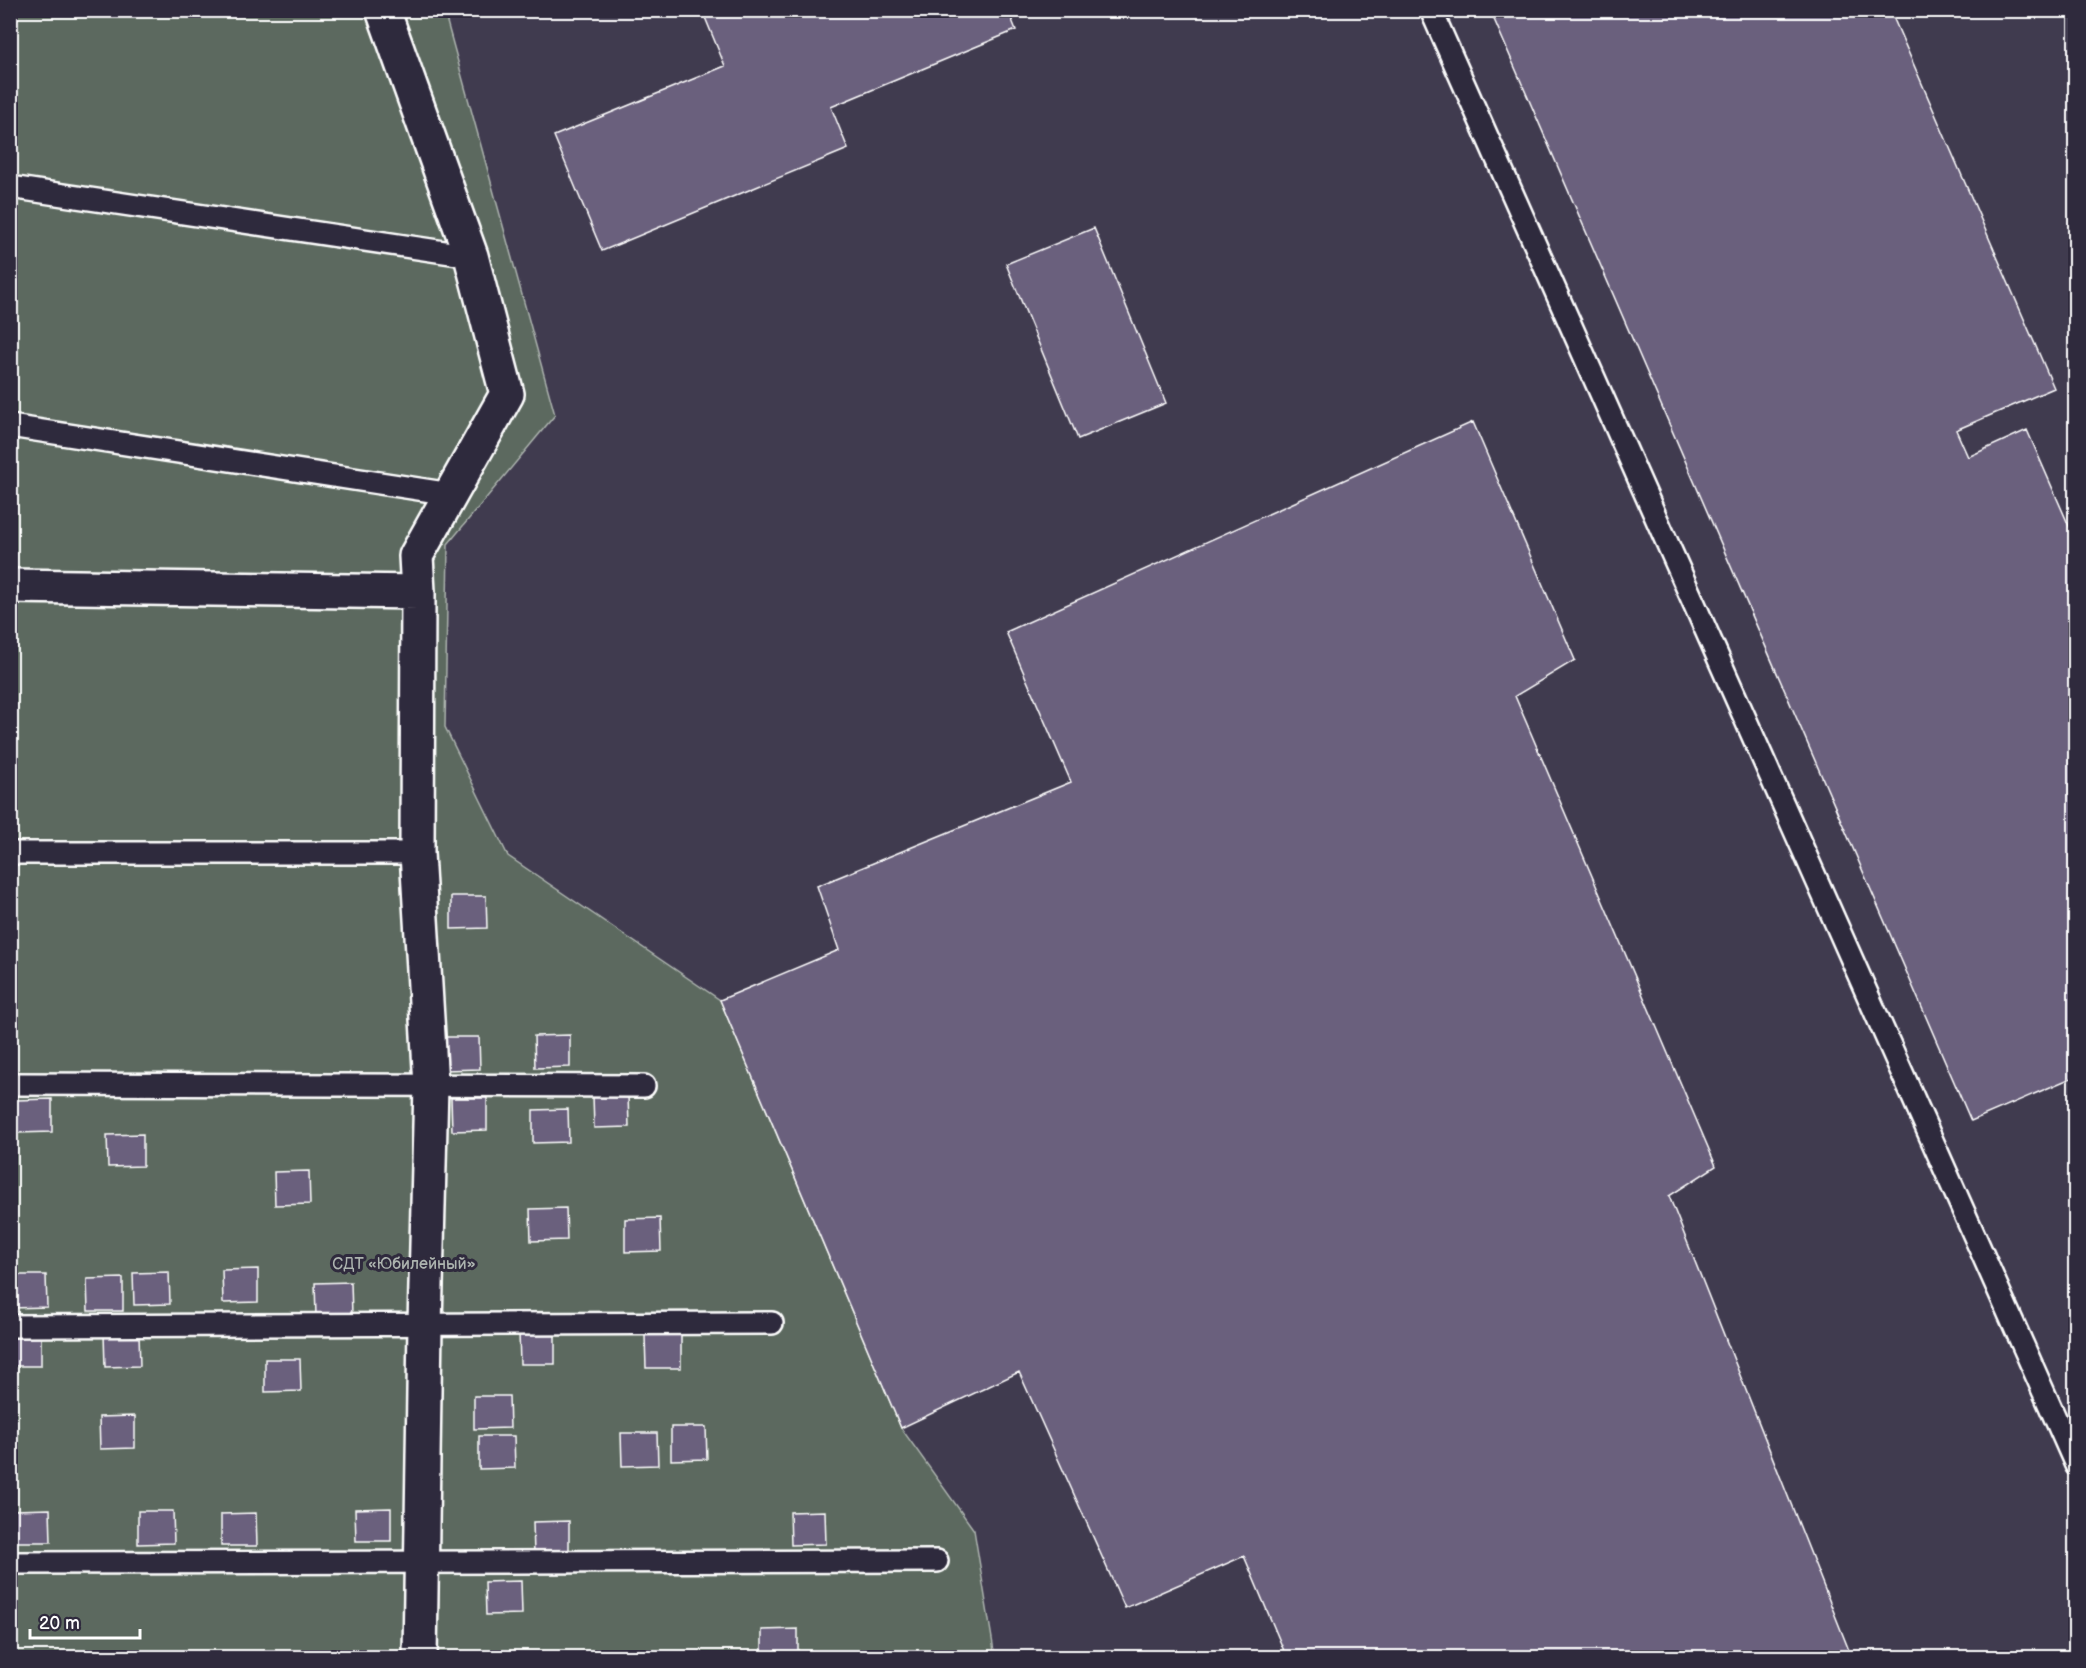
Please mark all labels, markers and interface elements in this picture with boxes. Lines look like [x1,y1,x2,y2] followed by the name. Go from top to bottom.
[332,1255,476,1274] park label: СДТ «Юбилейный»
[30,1602,140,1640] scale bar
[39,1613,80,1634] text: 20 m

